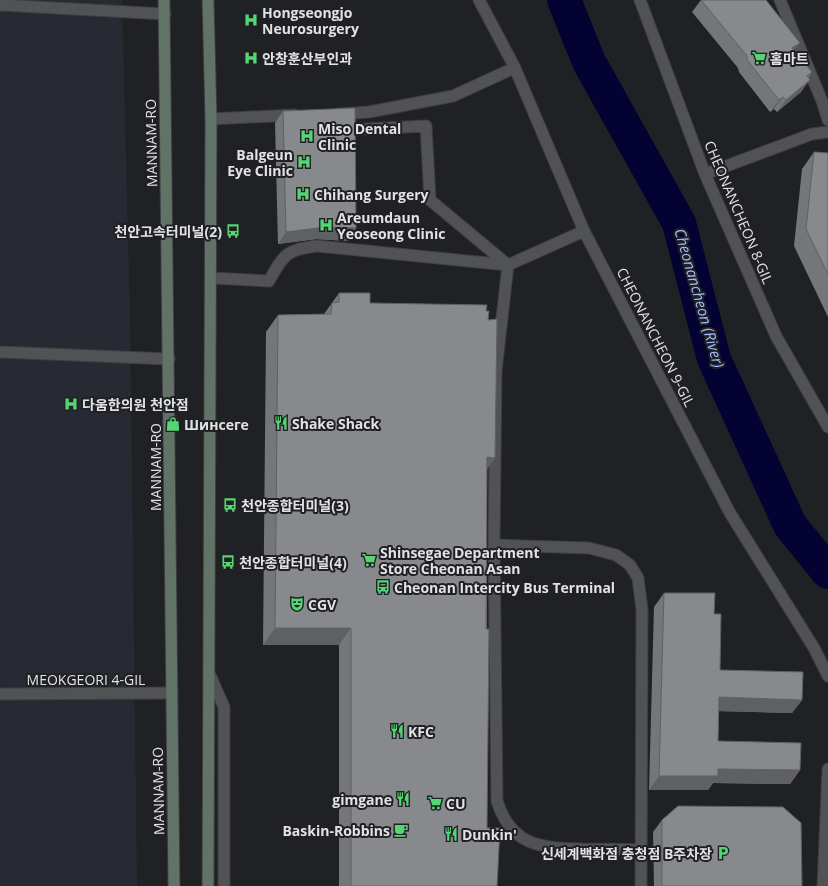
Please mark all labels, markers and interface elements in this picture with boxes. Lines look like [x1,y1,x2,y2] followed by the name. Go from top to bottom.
[262,3,359,38] place label: Hongseongjo Neurosurgery
[243,12,259,28] hospital icon: Hongseongjo Neurosurgery
[262,49,352,68] place label: 안창훈산부인과
[770,49,809,68] place label: 홈마트
[243,50,259,66] hospital icon: 안창훈산부인과
[751,50,767,66] supermarket icon: 홈마트
[141,99,161,187] street label: MANNAM-RO
[318,119,401,154] place label: Miso Dental Clinic
[299,128,315,144] hospital icon: Miso Dental Clinic
[700,138,778,286] street label: CHEONANCHEON 8-GIL
[227,145,293,180] place label: Balgeun Eye Clinic
[296,154,312,170] hospital icon: Balgeun Eye Clinic
[314,185,429,204] place label: Chihang Surgery
[295,186,311,202] hospital icon: Chihang Surgery
[337,208,445,243] place label: Areumdaun Yeoseong Clinic
[318,217,334,233] hospital icon: Areumdaun Yeoseong Clinic
[114,222,222,241] place label: 천안고속터미널(2)
[225,223,241,239] bus stop icon: 천안고속터미널(2)
[671,226,729,370] water label: Cheonancheon (River)
[613,264,699,410] street label: CHEONANCHEON 9-GIL
[82,395,189,414] place label: 다움한의원 천안점
[63,396,79,412] hospital icon: 다움한의원 천안점
[292,414,380,433] place label: Shake Shack
[184,415,249,434] place label: Шинсеге
[273,415,289,431] restaurant icon: Shake Shack
[165,416,181,432] shop icon: Шинсеге
[146,423,165,511] street label: MANNAM-RO
[241,496,349,515] place label: 천안종합터미널(3)
[222,497,238,513] bus stop icon: 천안종합터미널(3)
[380,543,540,578] place label: Shinsegae Department Store Cheonan Asan
[361,552,377,568] supermarket icon: Shinsegae Department Store Cheonan Asan
[239,553,347,572] place label: 천안종합터미널(4)
[220,554,236,570] bus stop icon: 천안종합터미널(4)
[394,578,615,597] place label: Cheonan Intercity Bus Terminal
[375,579,391,595] bus stop icon: Cheonan Intercity Bus Terminal
[308,595,337,614] place label: CGV
[289,596,305,612] theatre icon: CGV
[27,670,145,689] street label: MEOKGEORI 4-GIL
[408,722,434,741] place label: KFC
[389,723,405,739] restaurant icon: KFC
[148,747,168,835] street label: MANNAM-RO
[332,790,392,809] place label: gimgane
[395,791,411,807] restaurant icon: gimgane
[446,794,466,813] place label: CU
[427,795,443,811] supermarket icon: CU
[282,821,390,840] place label: Baskin-Robbins
[393,822,409,838] cafe icon: Baskin-Robbins
[462,825,517,844] place label: Dunkin'
[443,826,459,842] restaurant icon: Dunkin'
[541,844,712,863] place label: 신세계백화점 충청점 B주차장
[715,845,731,861] parking icon: 신세계백화점 충청점 B주차장

